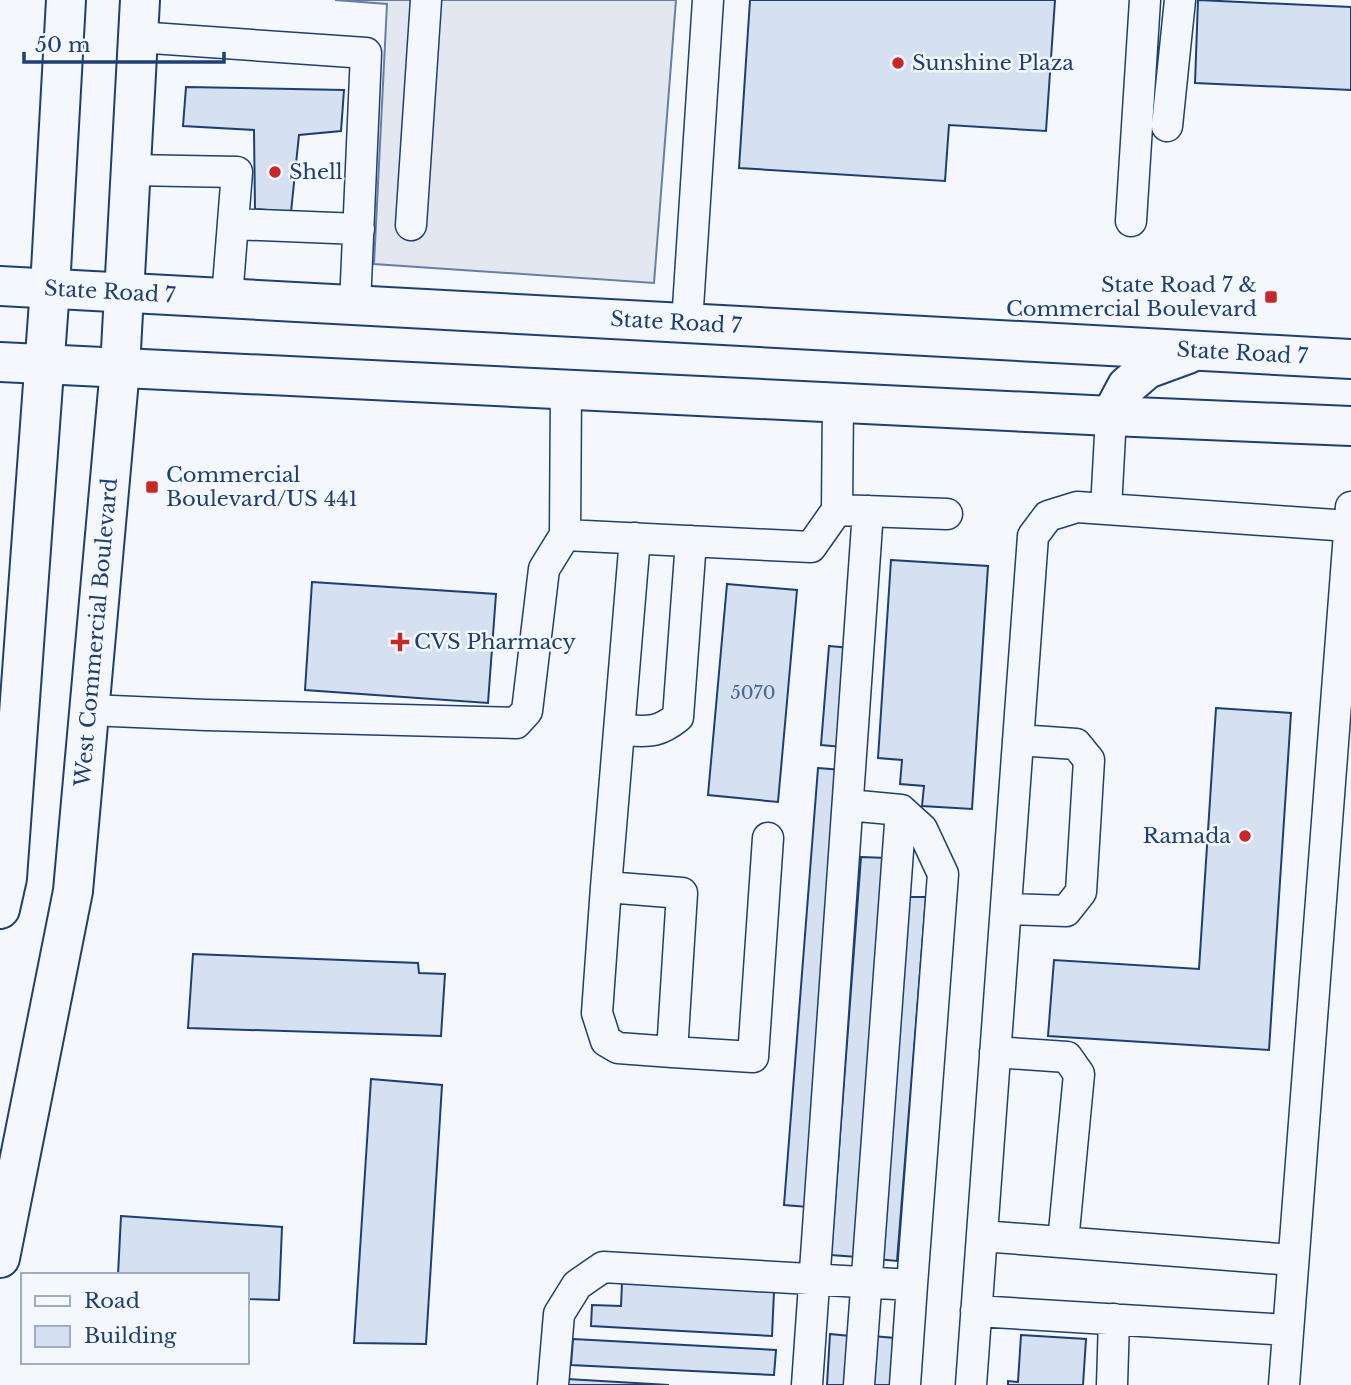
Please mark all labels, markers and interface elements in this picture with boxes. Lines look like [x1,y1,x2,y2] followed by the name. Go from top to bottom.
[24,21,224,65] scale bar
[35,32,91,58] text: 50 m
[912,50,1074,76] place label: Sunshine Plaza
[890,55,906,71] marker: Sunshine Plaza
[289,159,343,185] place label: Shell
[267,164,283,180] marker: Shell
[1006,272,1257,322] place label: State Road 7 & Commercial Boulevard
[43,275,177,308] street label: State Road 7
[1263,289,1279,305] marker: State Road 7 & Commercial Boulevard
[610,306,743,339] street label: State Road 7
[1176,337,1309,370] street label: State Road 7
[166,462,358,512] place label: Commercial Boulevard/US 441
[69,477,123,789] street label: West Commercial Boulevard
[144,479,160,495] marker: Commercial Boulevard/US 441
[414,629,577,655] place label: CVS Pharmacy
[392,634,408,650] marker: CVS Pharmacy
[731,682,775,704] house number: 5070
[1143,823,1231,849] place label: Ramada
[1237,828,1253,844] marker: Ramada
[21,1273,248,1364] legend
[84,1288,140,1314] text: Road
[84,1323,177,1349] text: Building

